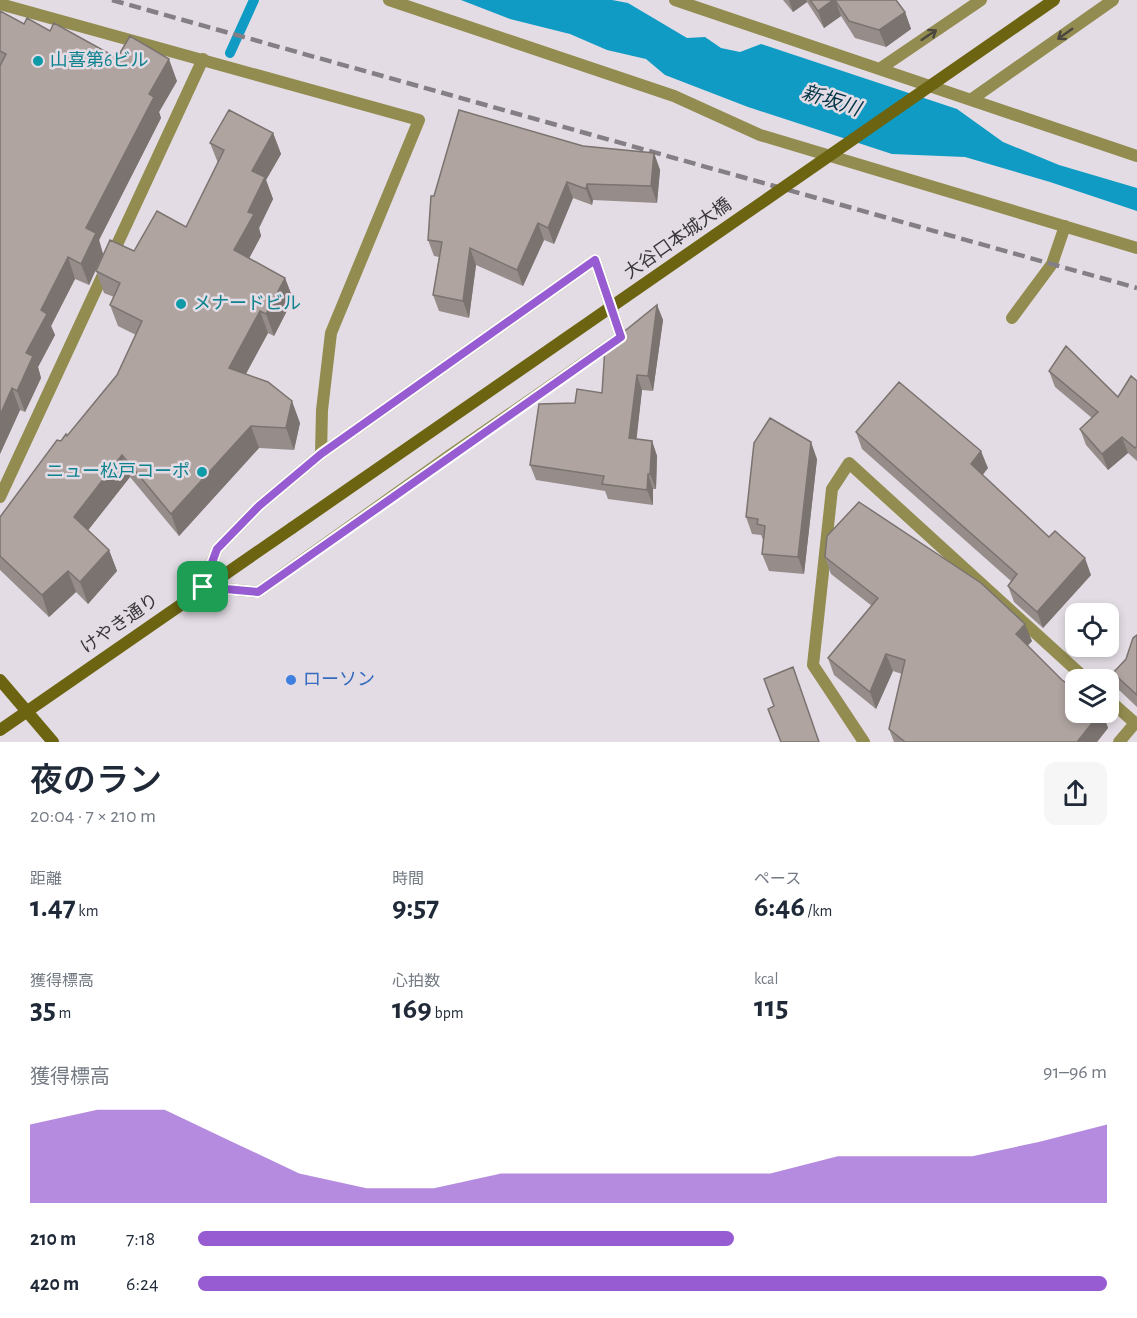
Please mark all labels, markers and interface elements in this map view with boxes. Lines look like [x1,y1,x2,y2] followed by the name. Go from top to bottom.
[1058,28,1074,40] one-way arrow
[921,29,937,41] one-way arrow
[50,50,148,70] place label: 山喜第6ビル
[31,54,45,68] marker: 山喜第6ビル
[799,81,865,120] water label: 新坂川
[621,195,735,283] street label: 大谷口本城大橋
[193,294,301,313] place label: メナードビル
[174,297,188,311] marker: メナードビル
[46,462,190,481] place label: ニュー松戸コーポ
[195,465,209,479] marker: ニュー松戸コーポ
[177,561,228,612] pin
[186,570,219,603] icon: arrive
[77,590,162,657] street label: けやき通り
[1065,603,1119,723] map controls
[1065,603,1119,657] button: locate
[1065,669,1119,723] button: layers
[303,671,375,689] place label: ローソン
[284,673,298,687] marker: ローソン
[1044,762,1107,825] button: share
[30,765,162,798] text: 夜のラン
[30,806,156,826] text: 20:04 · 7 × 210 m
[30,871,62,887] text: 距離
[392,871,424,887] text: 時間
[754,871,801,887] text: ペース
[30,892,76,922] text: 1.47
[392,892,439,922] text: 9:57
[754,892,805,922] text: 6:46
[76,903,98,919] text: km
[805,903,832,919] text: /km
[754,971,778,987] text: kcal
[30,973,94,989] text: 獲得標高
[392,973,440,989] text: 心拍数
[754,992,789,1022] text: 115
[30,994,56,1024] text: 35
[392,994,432,1024] text: 169
[56,1005,71,1021] text: m
[432,1005,463,1021] text: bpm
[1043,1062,1107,1082] text: 91–96 m
[30,1067,110,1087] text: 獲得標高
[30,1229,76,1249] text: 210 m
[126,1229,155,1249] text: 7:18
[30,1274,79,1294] text: 420 m
[126,1274,159,1294] text: 6:24

